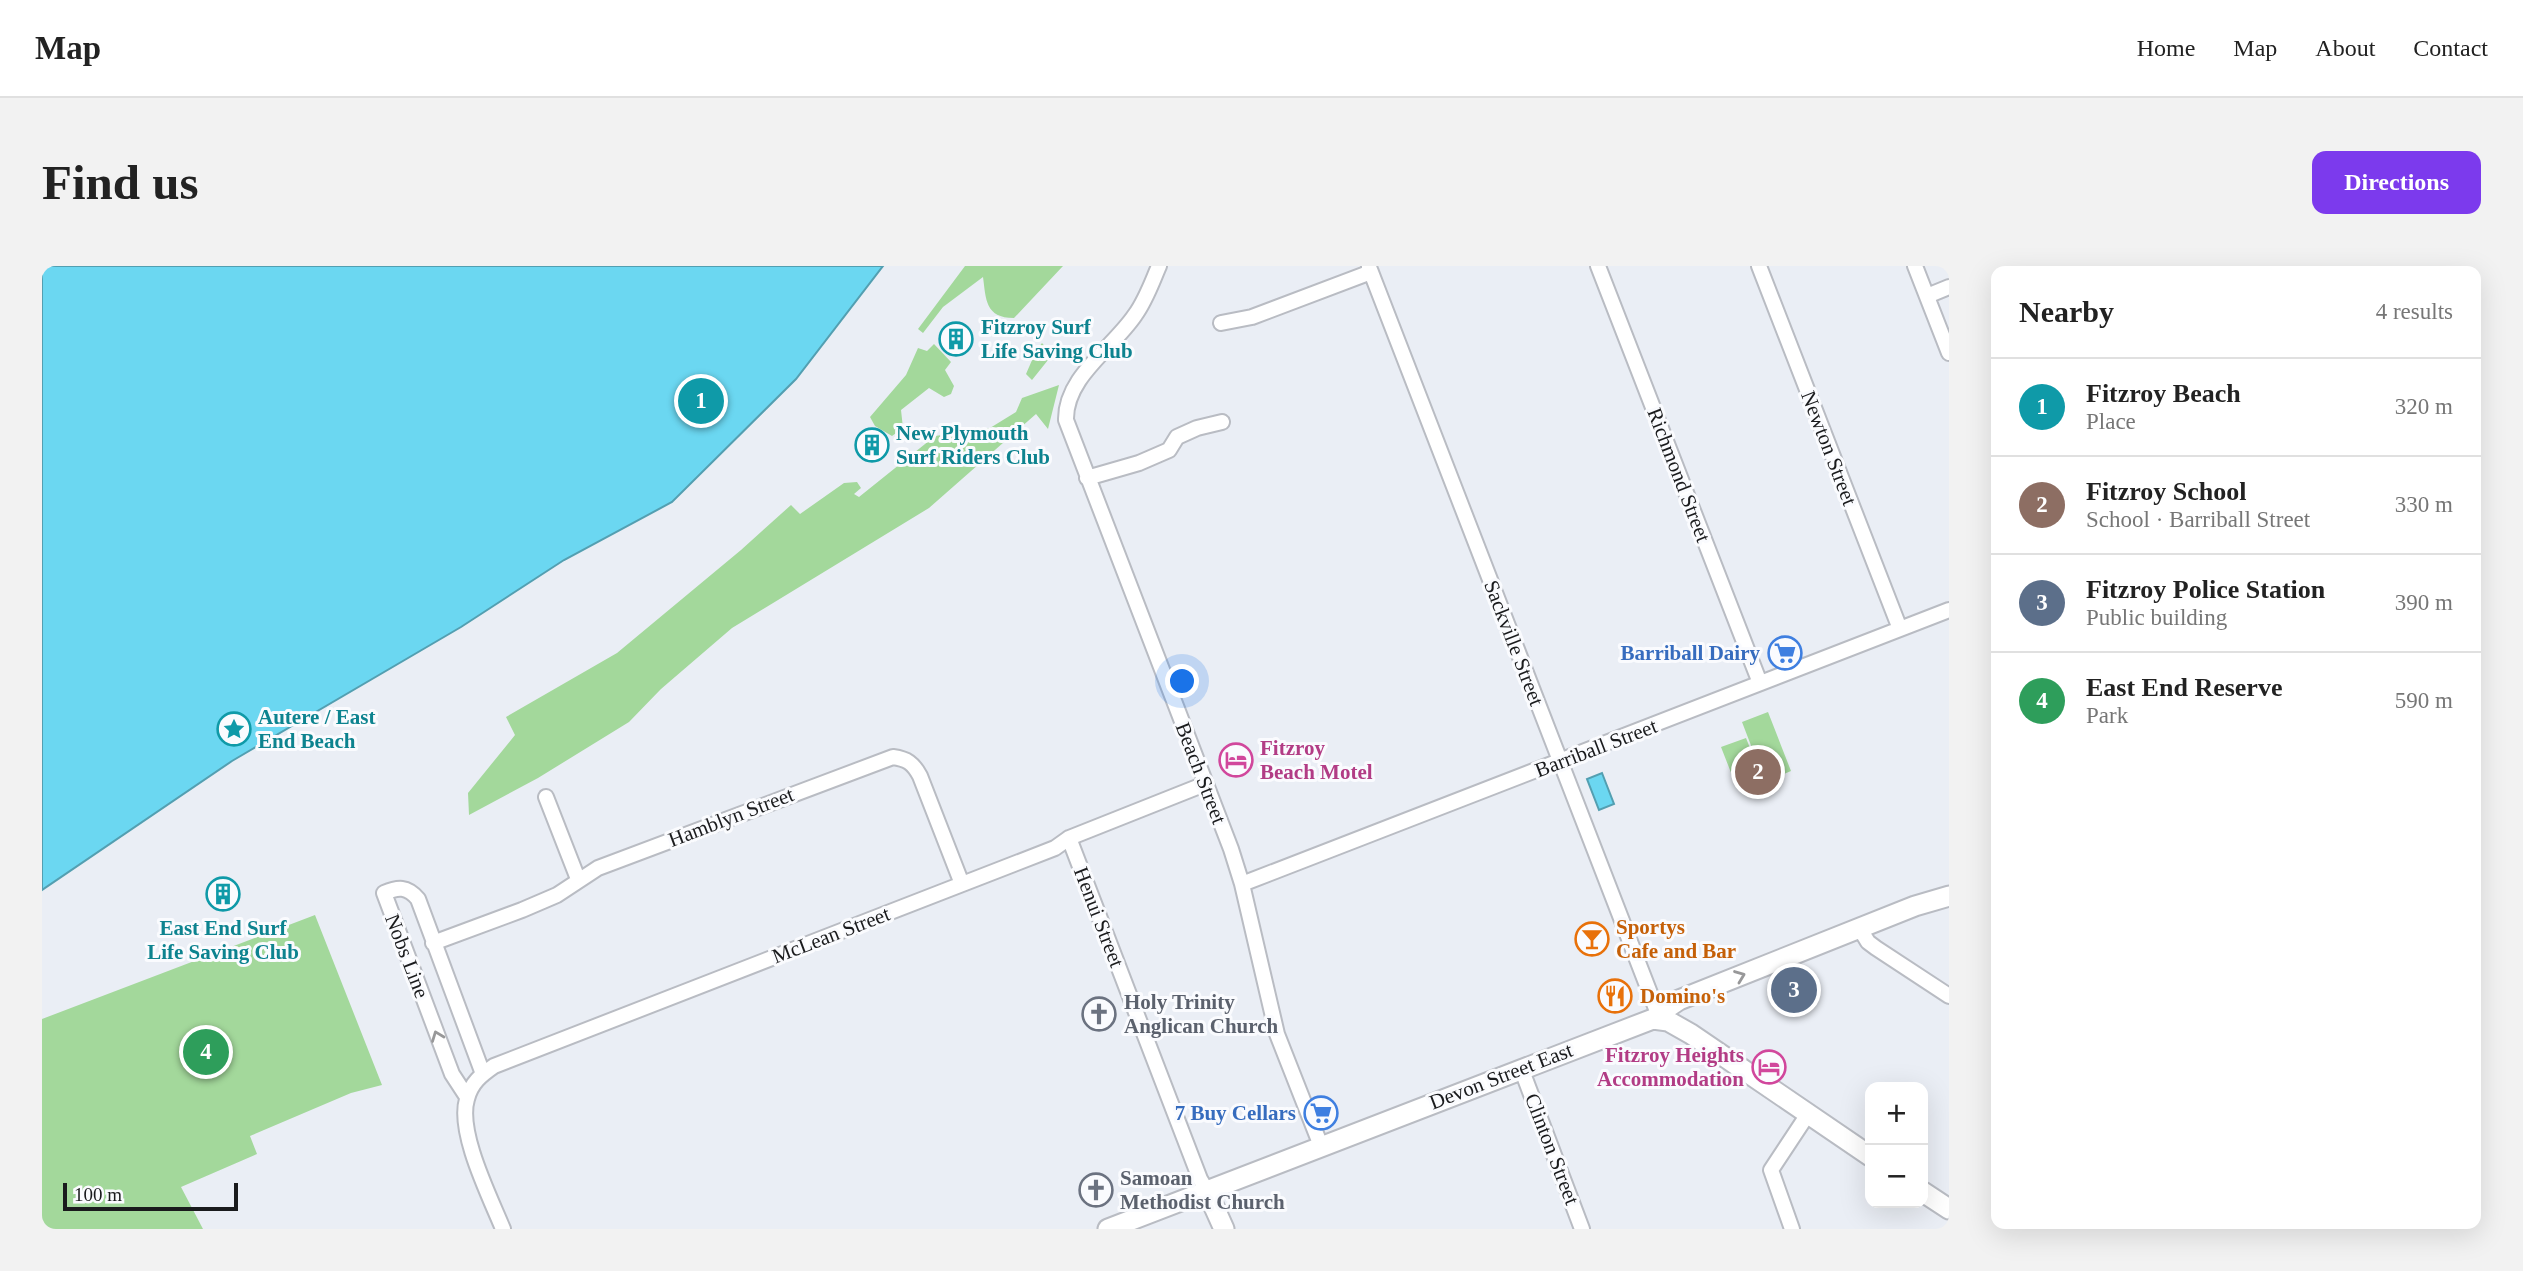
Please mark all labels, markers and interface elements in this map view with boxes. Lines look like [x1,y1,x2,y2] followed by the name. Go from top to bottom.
[35,30,101,66] text: Map
[2137,35,2195,61] text: Home
[2233,35,2277,61] text: Map
[2315,35,2375,61] text: About
[2413,35,2488,61] text: Contact
[2312,151,2481,214] button: Directions
[42,155,199,210] text: Find us
[2019,295,2114,328] text: Nearby
[2376,299,2453,324] text: 4 results
[981,315,1133,363] place label: Fitzroy Surf Life Saving Club
[937,320,975,358] building icon: Fitzroy Surf Life Saving Club
[678,375,724,427] pin: 1
[2086,379,2241,408] text: Fitzroy Beach
[1796,387,1862,509] street label: Newton Street
[2036,394,2048,419] text: 1
[2395,394,2453,419] text: 320 m
[1642,405,1716,546] street label: Richmond Street
[2086,409,2136,434] text: Place
[896,421,1050,469] place label: New Plymouth Surf Riders Club
[853,426,891,464] building icon: New Plymouth Surf Riders Club
[2086,477,2247,506] text: Fitzroy School
[2036,492,2048,517] text: 2
[2395,492,2453,517] text: 330 m
[2086,507,2310,532] text: School · Barriball Street
[2086,575,2325,604] text: Fitzroy Police Station
[1479,577,1549,709] street label: Sackville Street
[2036,590,2048,615] text: 3
[2395,590,2453,615] text: 390 m
[2086,605,2227,630] text: Public building
[1766,634,1804,672] supermarket icon: Barriball Dairy
[1621,641,1760,665] place label: Barriball Dairy
[1165,664,1199,698] your location
[2086,673,2282,702] text: East End Reserve
[2036,688,2048,713] text: 4
[2395,688,2453,713] text: 590 m
[2086,703,2128,728] text: Park
[258,705,375,753] place label: Autere / East End Beach
[215,710,253,748] place icon: Autere / East End Beach
[1532,714,1661,782] street label: Barriball Street
[1171,719,1231,827] street label: Beach Street
[1260,736,1373,784] place label: Fitzroy Beach Motel
[1217,741,1255,779] hotel icon: Fitzroy Beach Motel
[1735,746,1781,798] pin: 2
[665,782,797,852] street label: Hamblyn Street
[1069,863,1129,971] street label: Henui Street
[204,875,242,913] building icon: East End Surf Life Saving Club
[769,901,893,968] street label: McLean Street
[380,911,434,1001] street label: Nobs Line
[1616,915,1736,963] place label: Sportys Cafe and Bar
[147,916,299,964] place label: East End Surf Life Saving Club
[1573,920,1611,958] bar icon: Sportys Cafe and Bar
[1771,964,1817,1016] pin: 3
[1734,971,1746,985] one-way arrow
[1596,977,1634,1015] restaurant icon: Domino's
[1640,984,1725,1008] place label: Domino's
[1124,990,1279,1038] place label: Holy Trinity Anglican Church
[1080,995,1118,1033] church icon: Holy Trinity Anglican Church
[183,1026,229,1078] pin: 4
[432,1031,446,1043] one-way arrow
[1426,1038,1576,1114] street label: Devon Street East
[1597,1043,1744,1091] place label: Fitzroy Heights Accommodation
[1750,1048,1788,1086] hotel icon: Fitzroy Heights Accommodation
[1865,1082,1928,1208] map controls
[1865,1082,1928,1145] button: +
[1520,1090,1584,1208] street label: Clinton Street
[1302,1094,1340,1132] supermarket icon: 7 Buy Cellars
[1175,1101,1296,1125] place label: 7 Buy Cellars
[1865,1145,1928,1208] button: −
[1120,1166,1285,1214] place label: Samoan Methodist Church
[1077,1171,1115,1209] church icon: Samoan Methodist Church
[63,1180,238,1212] scale bar
[74,1184,122,1205] text: 100 m

